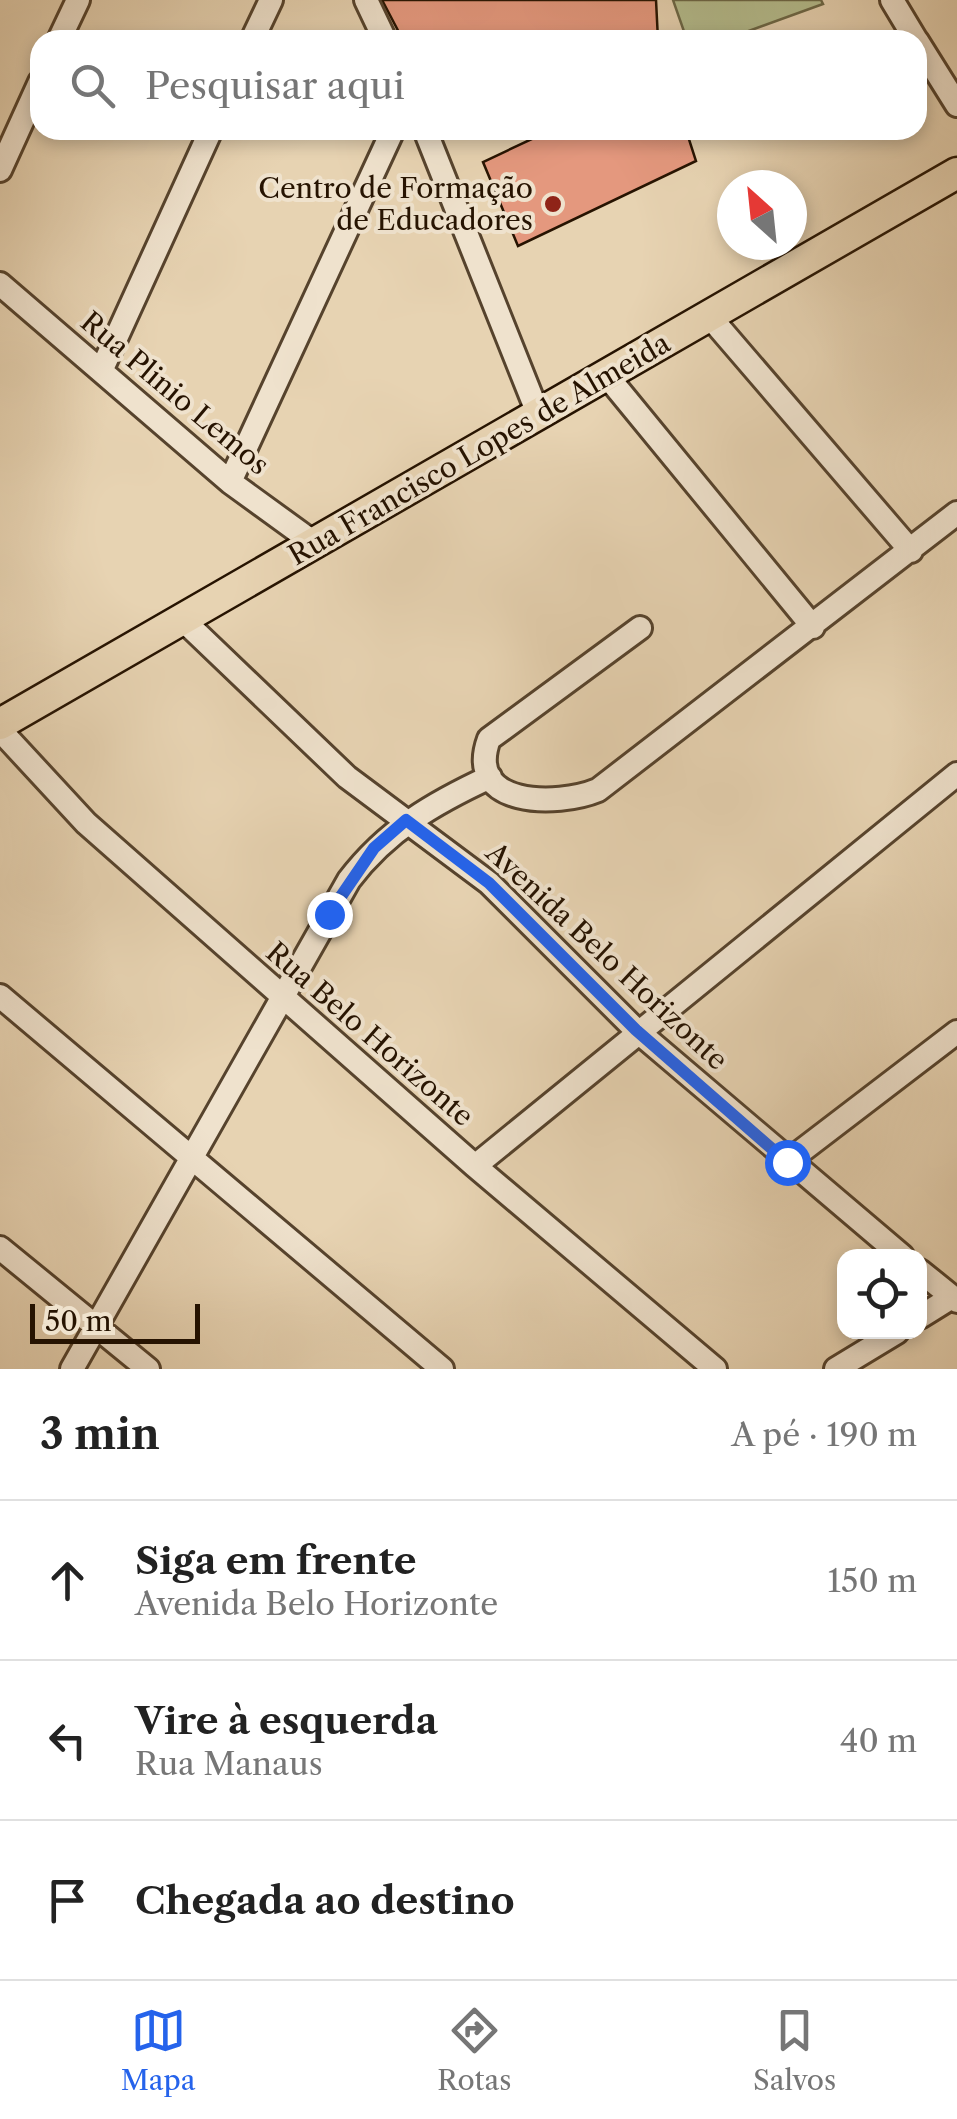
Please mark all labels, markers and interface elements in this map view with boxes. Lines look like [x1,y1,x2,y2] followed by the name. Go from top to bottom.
[30,30,927,140] search box
[65,58,120,113] icon: search
[145,62,405,109] text: Pesquisar aqui
[717,170,807,260] north arrow
[258,171,533,237] place label: Centro de Formação de Educadores
[542,193,564,215] marker: Centro de Formação de Educadores
[74,304,276,482] street label: Rua Plinio Lemos
[282,325,676,572] street label: Rua Francisco Lopes de Almeida
[478,835,735,1077] street label: Avenida Belo Horizonte
[307,892,353,938] route end
[259,935,481,1133] street label: Rua Belo Horizonte
[765,1140,811,1186] route start
[837,1249,927,1339] map controls
[837,1249,927,1339] button: locate
[30,1299,200,1344] scale bar
[45,1304,112,1338] text: 50 m
[40,1408,160,1460] text: 3 min
[731,1415,917,1454] text: A pé · 190 m
[135,1537,416,1584] text: Siga em frente
[40,1553,95,1608] icon: ahead
[828,1561,917,1600] text: 150 m
[135,1584,498,1623] text: Avenida Belo Horizonte
[135,1697,438,1744] text: Vire à esquerda
[40,1713,95,1768] icon: left
[840,1721,917,1760] text: 40 m
[135,1744,323,1783] text: Rua Manaus
[40,1873,95,1928] icon: arrive
[135,1877,515,1924] text: Chegada ao destino
[121,2003,196,2097] tab: Mapa
[437,2003,511,2097] tab: Rotas
[753,2003,836,2097] tab: Salvos

